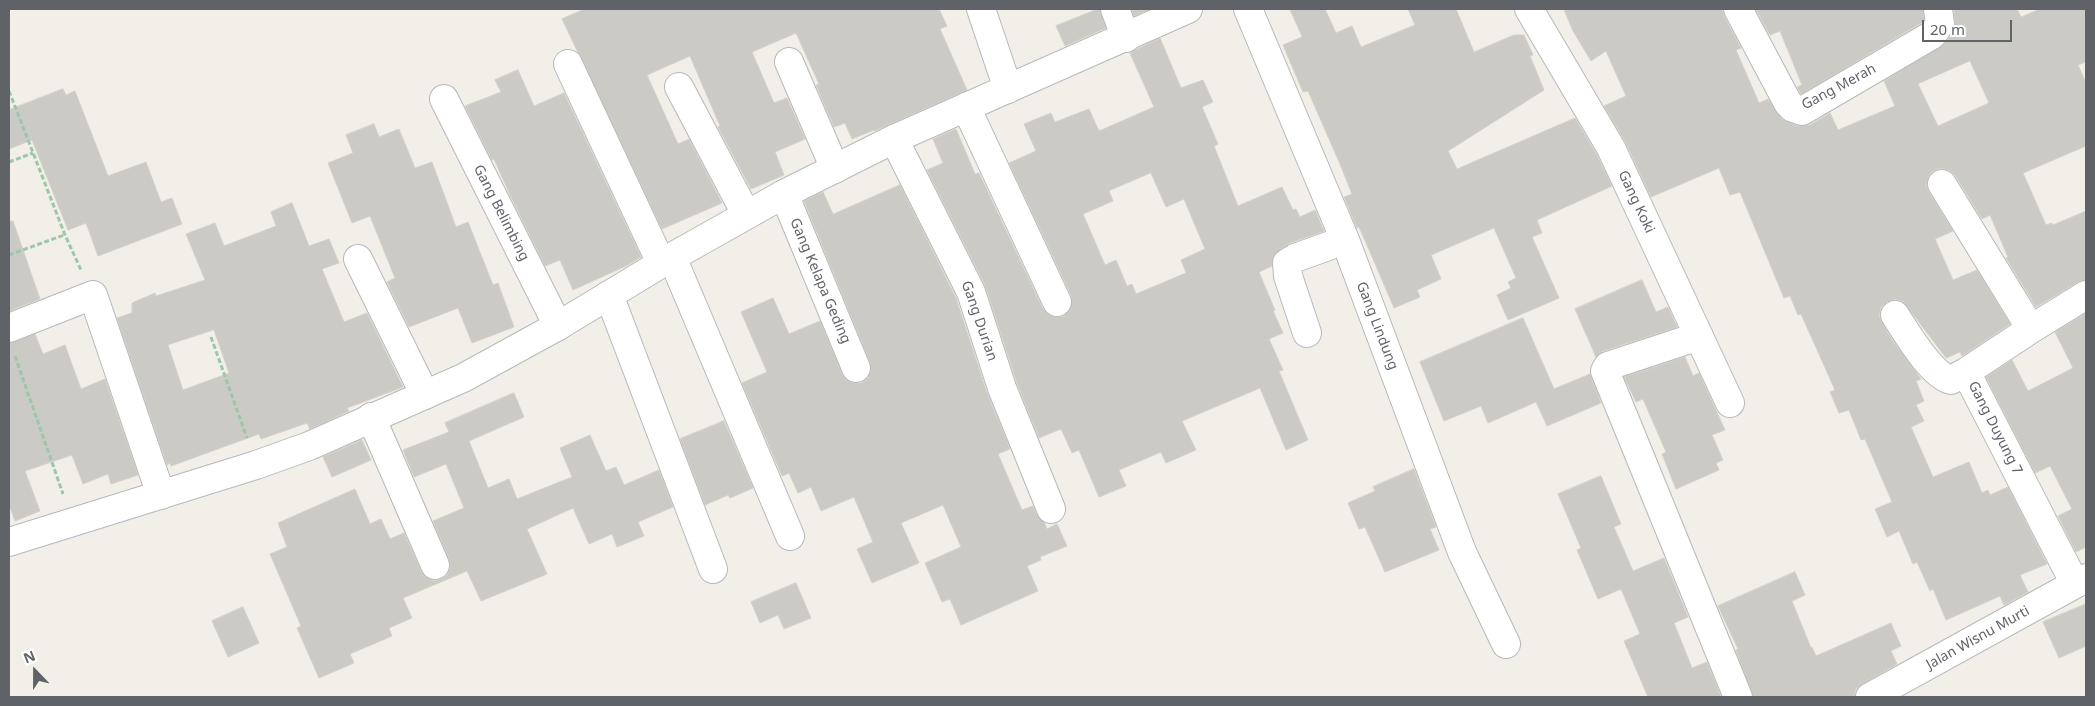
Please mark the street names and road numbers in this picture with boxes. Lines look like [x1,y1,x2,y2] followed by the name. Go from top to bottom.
[1799,60,1879,114] street label: Gang Merah
[470,162,532,264] street label: Gang Belimbing
[1614,168,1658,236] street label: Gang Koki
[786,216,854,346] street label: Gang Kelapa Geding
[957,279,1001,363] street label: Gang Durian
[1352,280,1402,372] street label: Gang Lindung
[1964,379,2026,477] street label: Gang Duyung 7
[1923,603,2033,673] street label: Jalan Wisnu Murti

